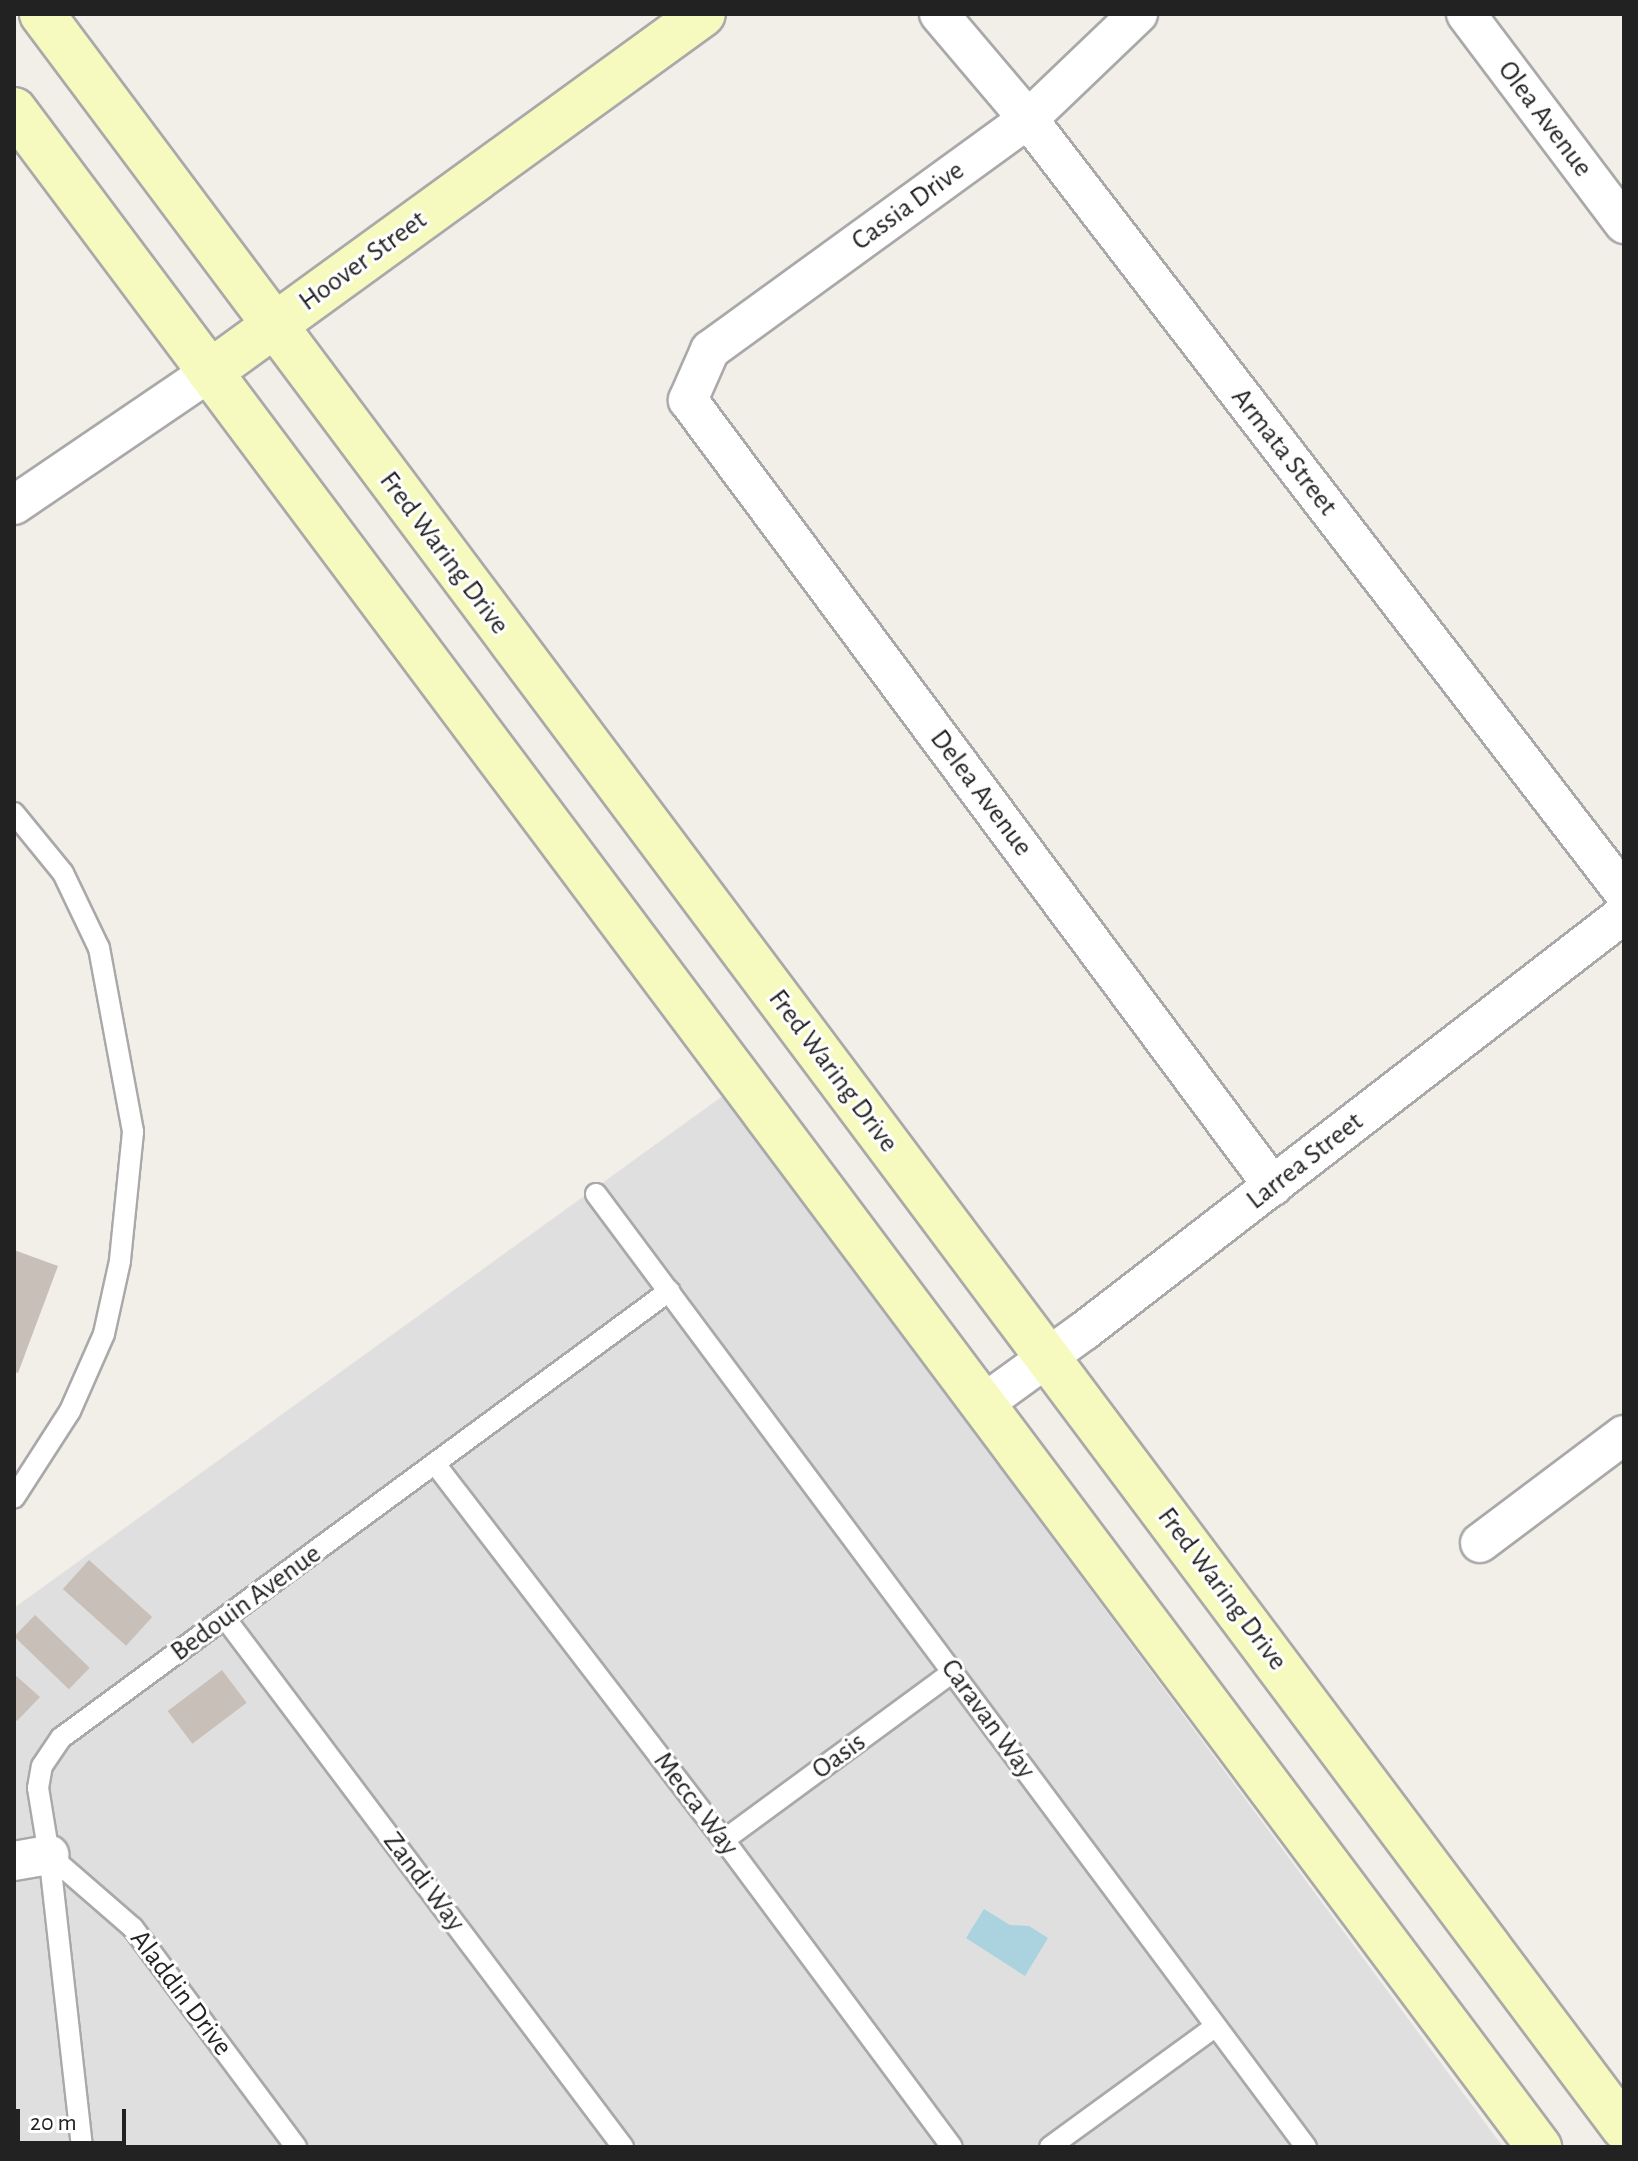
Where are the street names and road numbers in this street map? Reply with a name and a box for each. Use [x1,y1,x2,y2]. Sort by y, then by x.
street label: Olea Avenue [1490,54,1600,184]
street label: Cassia Drive [845,154,971,258]
street label: Hoover Street [293,203,433,319]
street label: Armata Street [1224,381,1344,523]
street label: Fred Waring Drive [372,465,516,641]
street label: Delea Avenue [922,723,1040,863]
street label: Fred Waring Drive [761,983,905,1159]
street label: Larrea Street [1240,1105,1370,1217]
street label: Fred Waring Drive [1150,1501,1294,1677]
street label: Bedouin Avenue [164,1537,328,1669]
street label: Caravan Way [933,1653,1043,1785]
street label: Oasis [806,1725,872,1787]
street label: Mecca Way [646,1745,746,1863]
street label: Zandi Way [376,1826,472,1938]
street label: Aladdin Drive [123,1923,239,2063]

